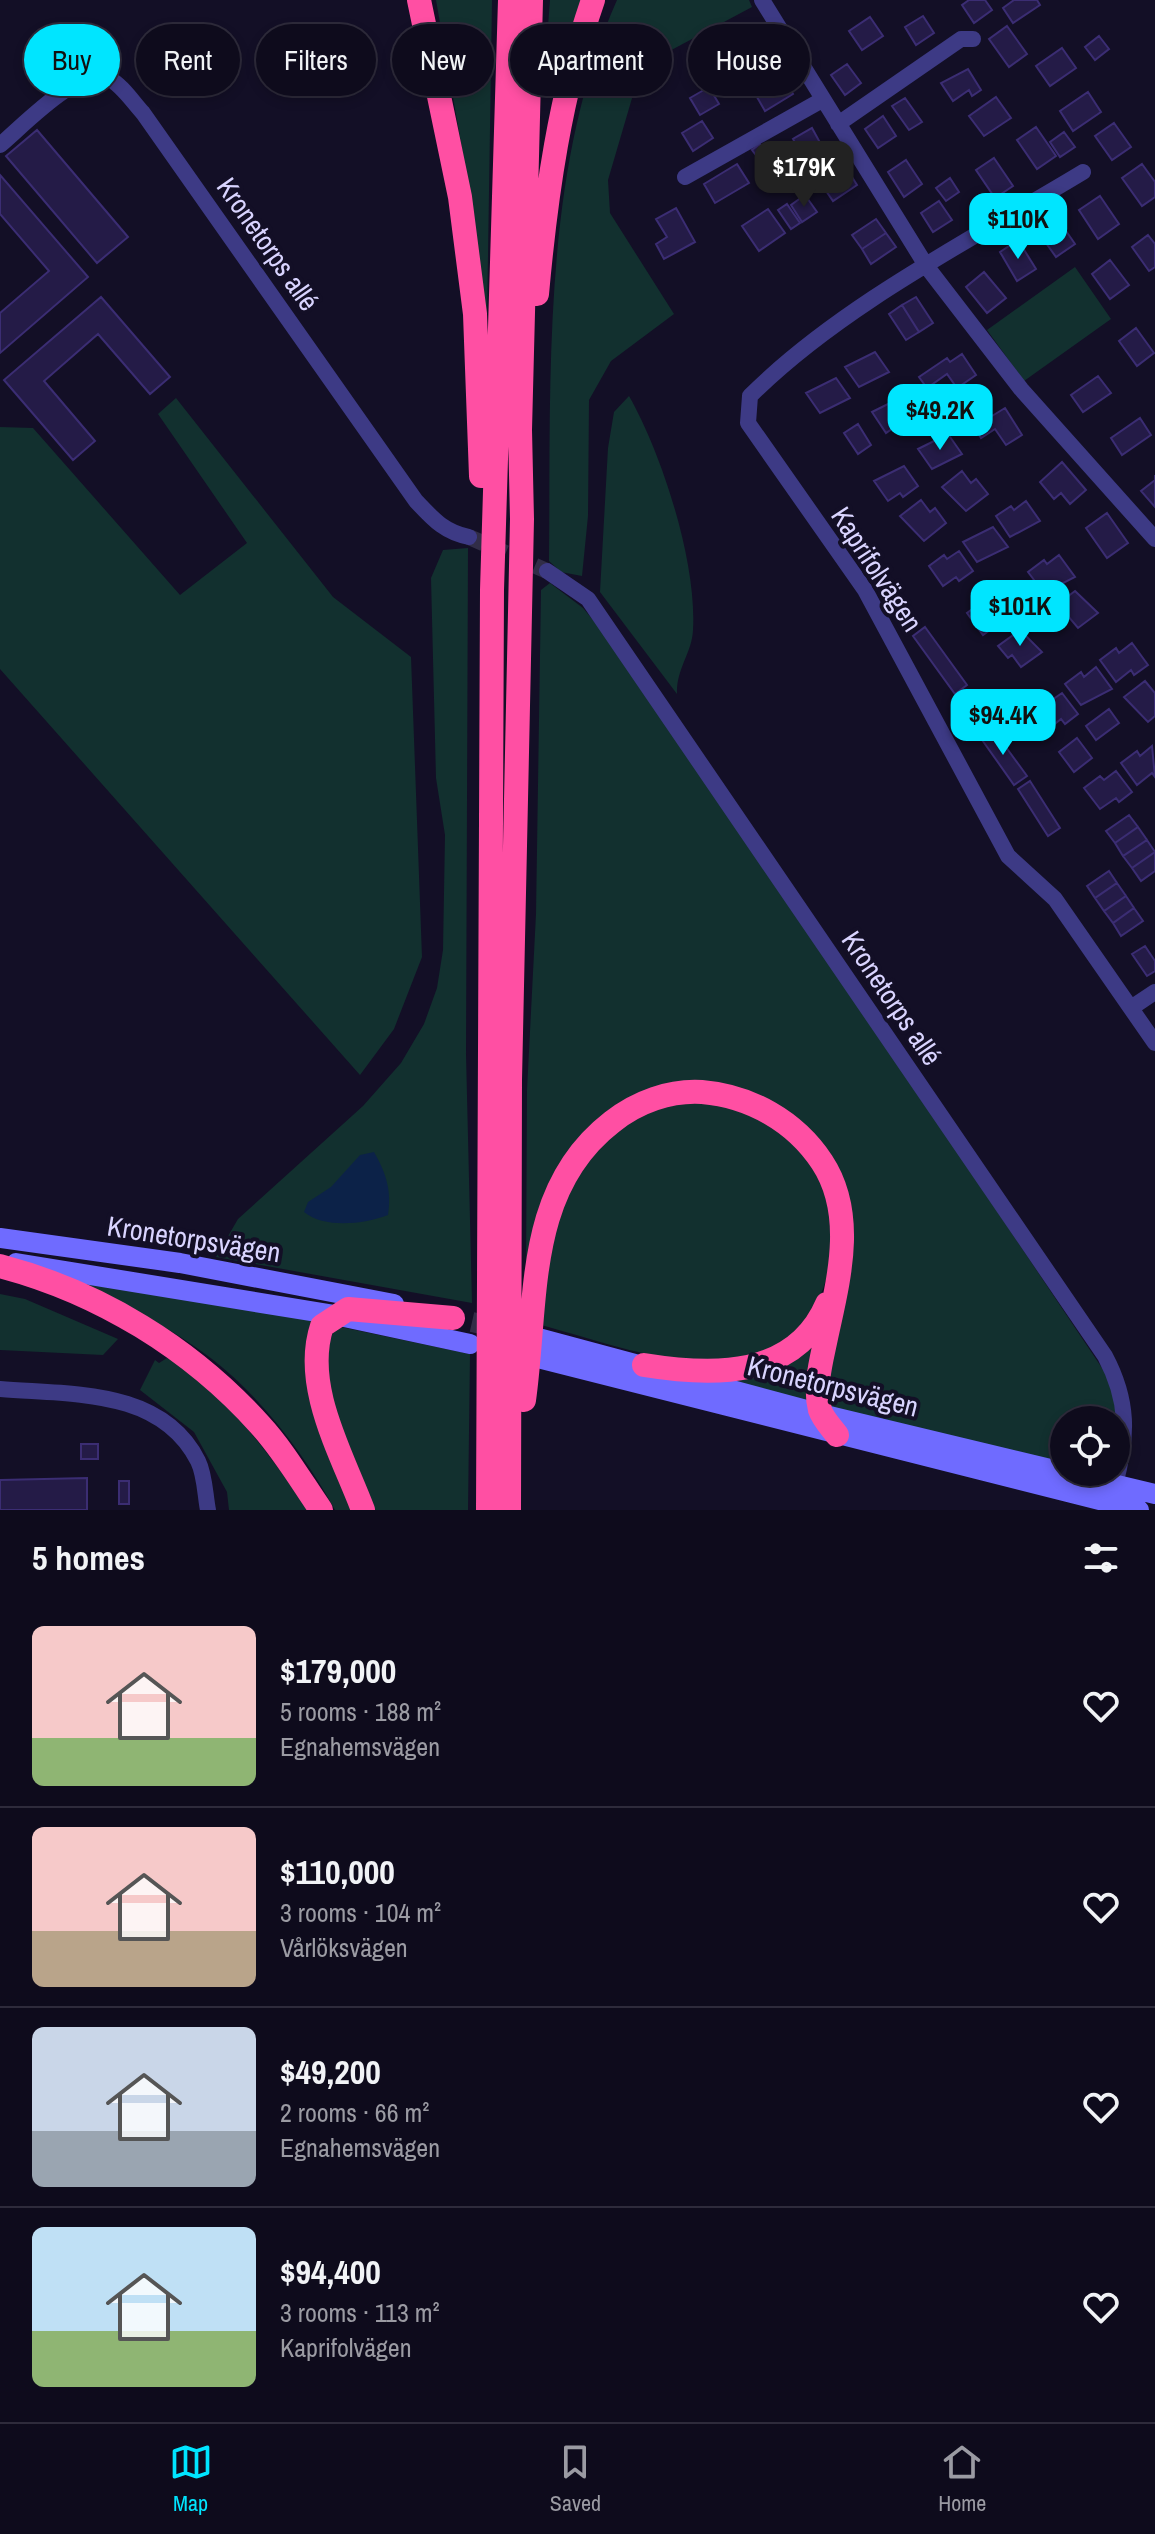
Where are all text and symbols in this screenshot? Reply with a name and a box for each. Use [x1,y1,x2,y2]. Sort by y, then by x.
chip: Buy [24,24,120,96]
chip: Rent [136,24,240,96]
chip: Filters [256,24,376,96]
chip: New [392,24,494,96]
chip: Apartment [510,24,672,96]
chip: House [688,24,810,96]
pin: $179K [748,141,860,209]
text: $179K [773,149,835,184]
street label: Kronetorps allé [208,170,328,318]
pin: $110K [962,193,1074,261]
text: $110K [987,201,1049,236]
pin: $49.2K [875,384,1005,452]
text: $49.2K [906,392,974,427]
street label: Kaprifolvägen [822,499,932,639]
pin: $101K [964,580,1076,648]
text: $101K [989,588,1051,623]
pin: $94.4K [938,689,1068,757]
text: $94.4K [969,697,1037,732]
street label: Kronetorps allé [833,923,951,1073]
street label: Kronetorpsvägen [105,1207,283,1271]
street label: Kronetorpsvägen [744,1346,922,1426]
map controls [1050,1406,1130,1486]
button: locate [1050,1406,1130,1486]
text: 5 homes [32,1535,145,1581]
icon: filters [1079,1536,1123,1580]
text: $179,000 [280,1648,396,1694]
icon: home [96,1658,192,1754]
icon: heart [1079,1684,1123,1728]
text: 5 rooms · 188 m² [280,1694,441,1729]
text: Egnahemsvägen [280,1729,440,1764]
text: $110,000 [280,1849,395,1895]
icon: home [96,1859,192,1955]
icon: heart [1079,1885,1123,1929]
text: 3 rooms · 104 m² [280,1895,441,1930]
text: Vårlöksvägen [280,1930,408,1965]
text: $49,200 [280,2049,381,2095]
icon: home [96,2059,192,2155]
icon: heart [1079,2085,1123,2129]
text: 2 rooms · 66 m² [280,2095,429,2130]
text: Egnahemsvägen [280,2130,440,2165]
text: $94,400 [280,2249,381,2295]
icon: home [96,2259,192,2355]
icon: heart [1079,2285,1123,2329]
text: 3 rooms · 113 m² [280,2295,440,2330]
text: Kaprifolvägen [280,2330,412,2365]
tab: Map [169,2440,213,2518]
tab: Saved [550,2440,601,2518]
tab: Home [938,2440,986,2518]

